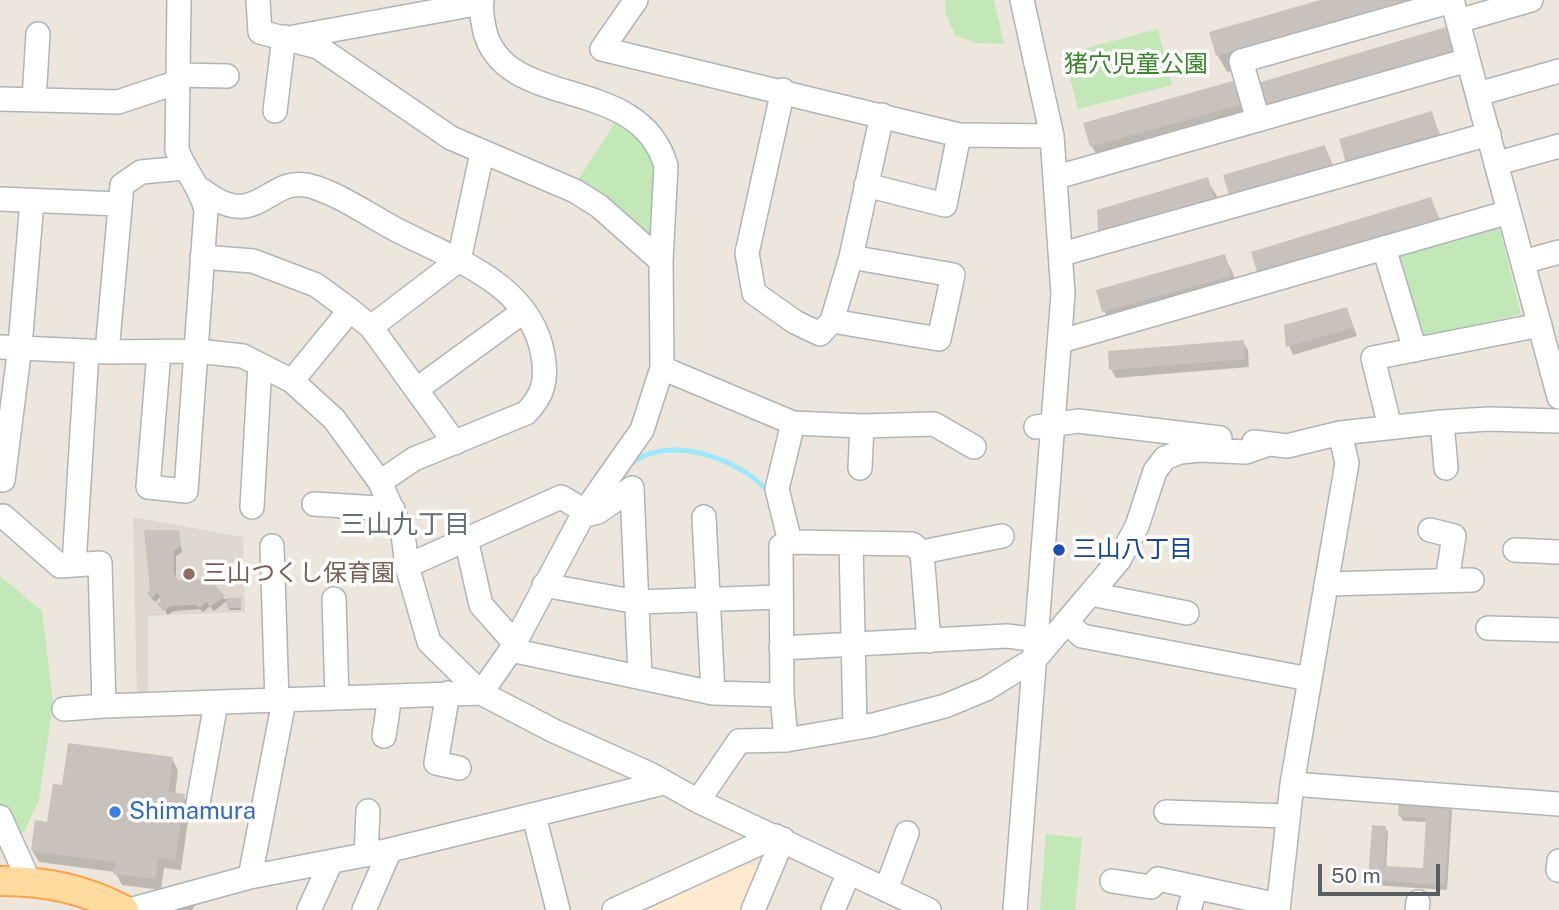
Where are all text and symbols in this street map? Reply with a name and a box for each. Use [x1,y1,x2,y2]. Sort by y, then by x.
park label: 猪穴児童公園 [1064,51,1208,79]
district label: 三山九丁目 [340,509,470,541]
place label: 三山八丁目 [1073,536,1193,564]
marker: 三山八丁目 [1051,542,1067,558]
place label: 三山つくし保育園 [203,560,395,588]
marker: 三山つくし保育園 [181,566,197,582]
place label: Shimamura [129,798,256,826]
marker: Shimamura [107,804,123,820]
scale bar [1321,850,1444,894]
text: 50 m [1331,863,1381,888]

